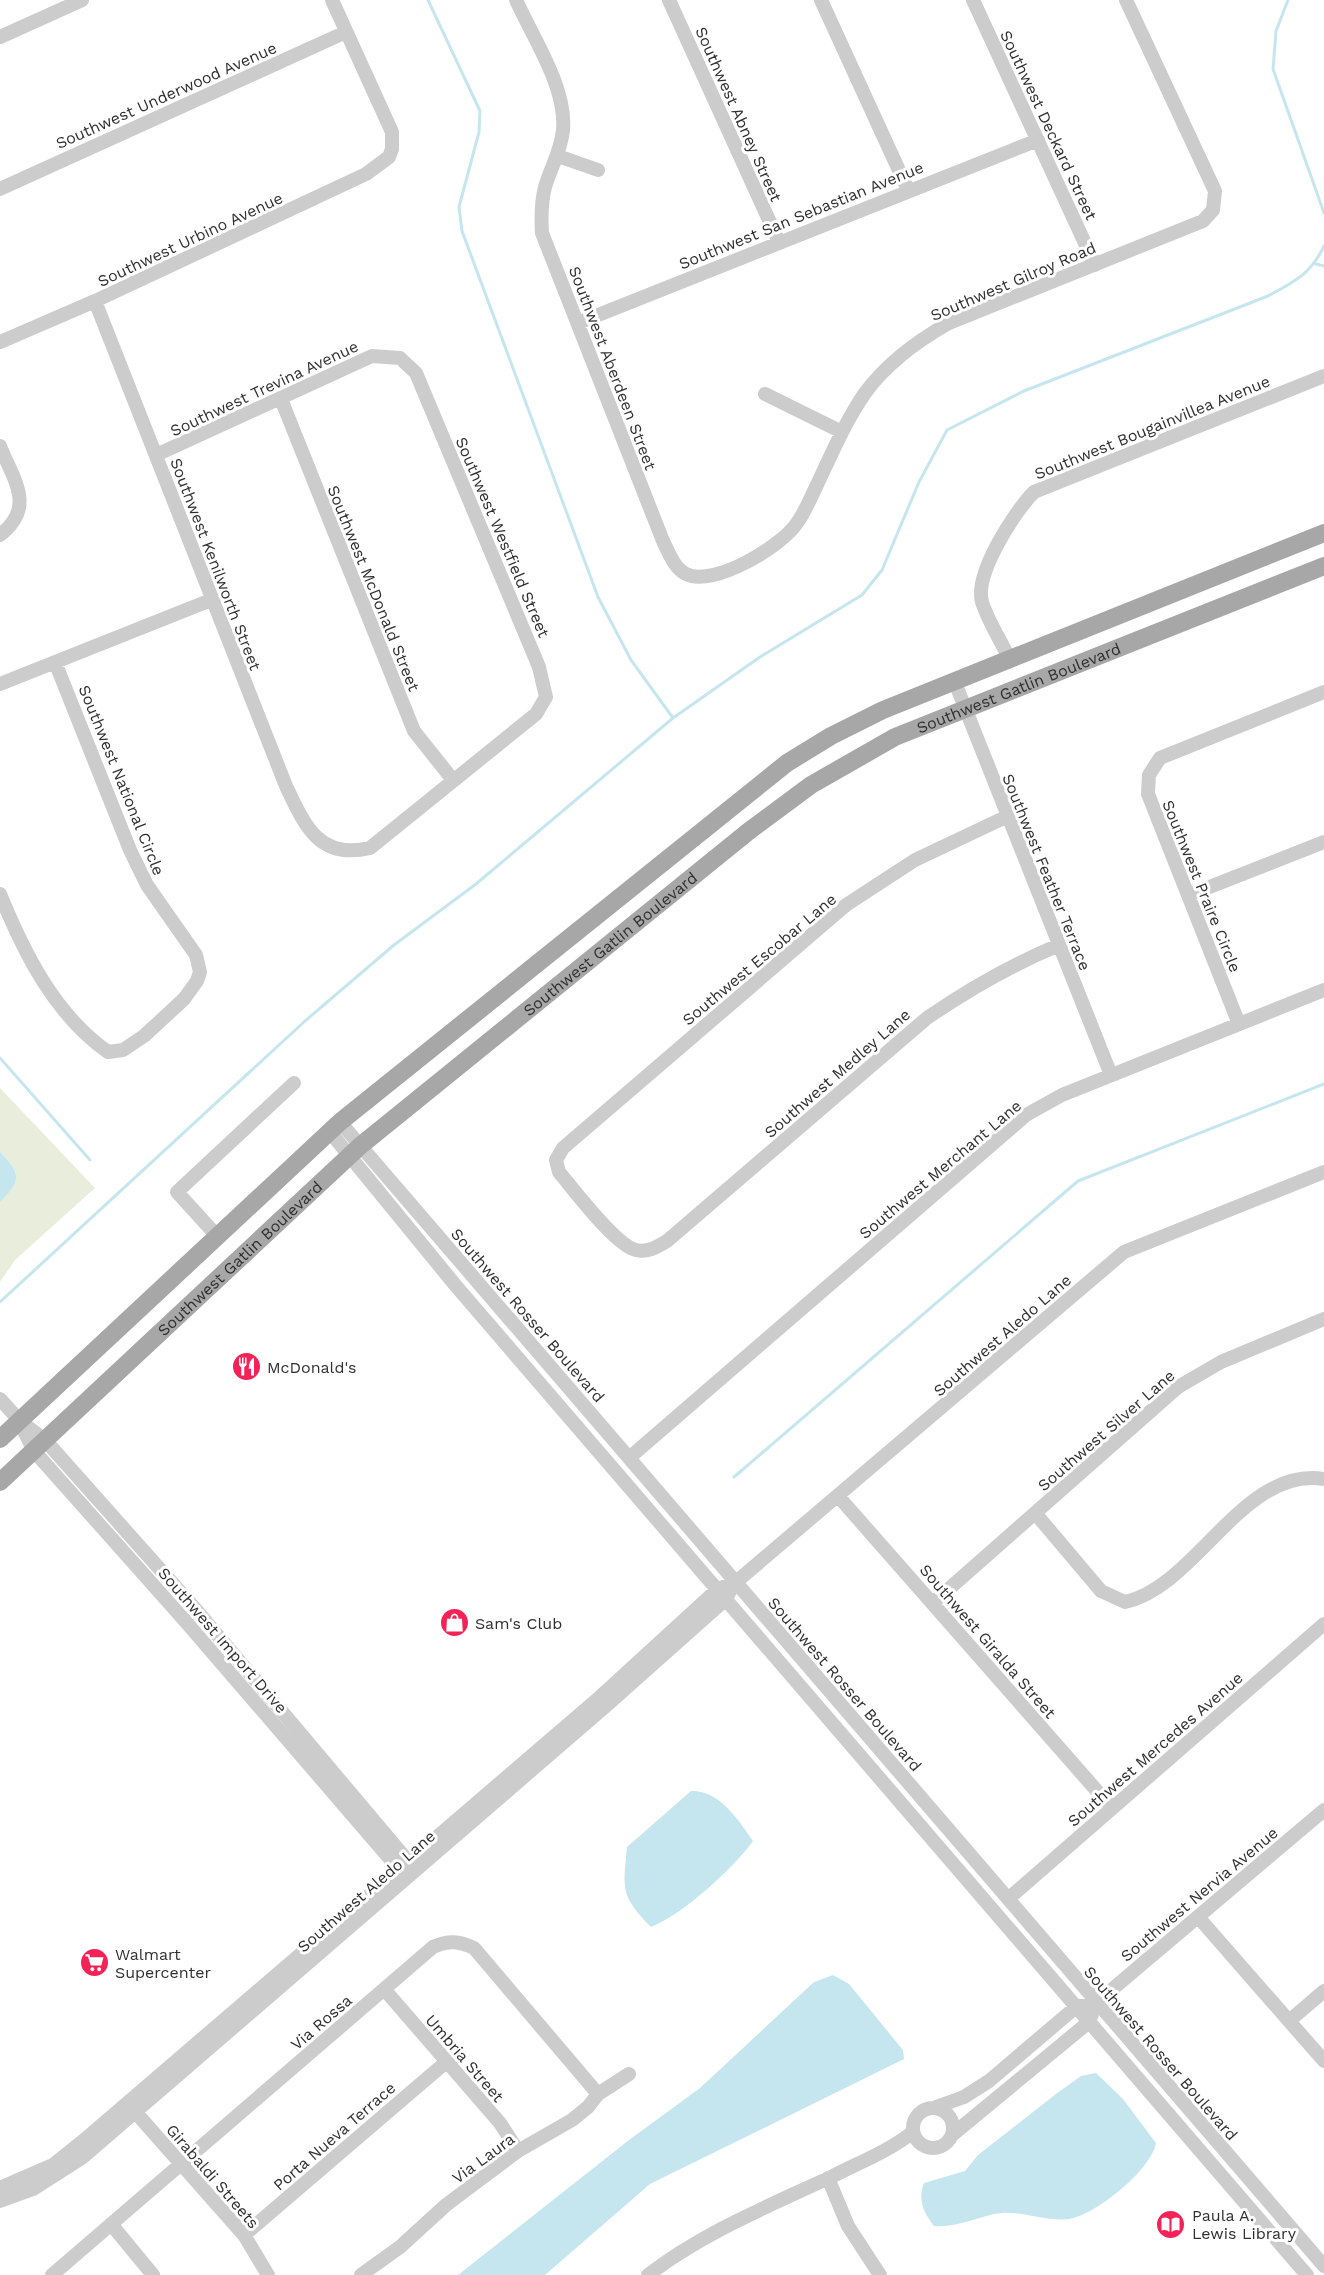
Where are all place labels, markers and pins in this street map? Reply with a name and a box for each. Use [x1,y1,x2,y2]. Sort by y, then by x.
restaurant icon: McDonald's [230,1351,262,1383]
place label: McDonald's [267,1358,357,1377]
shop icon: Sam's Club [438,1607,470,1639]
place label: Sam's Club [475,1614,562,1633]
place label: Walmart Supercenter [115,1945,212,1982]
supermarket icon: Walmart Supercenter [78,1947,110,1979]
place label: Paula A. Lewis Library [1192,2206,1297,2243]
library icon: Paula A. Lewis Library [1155,2208,1187,2240]

